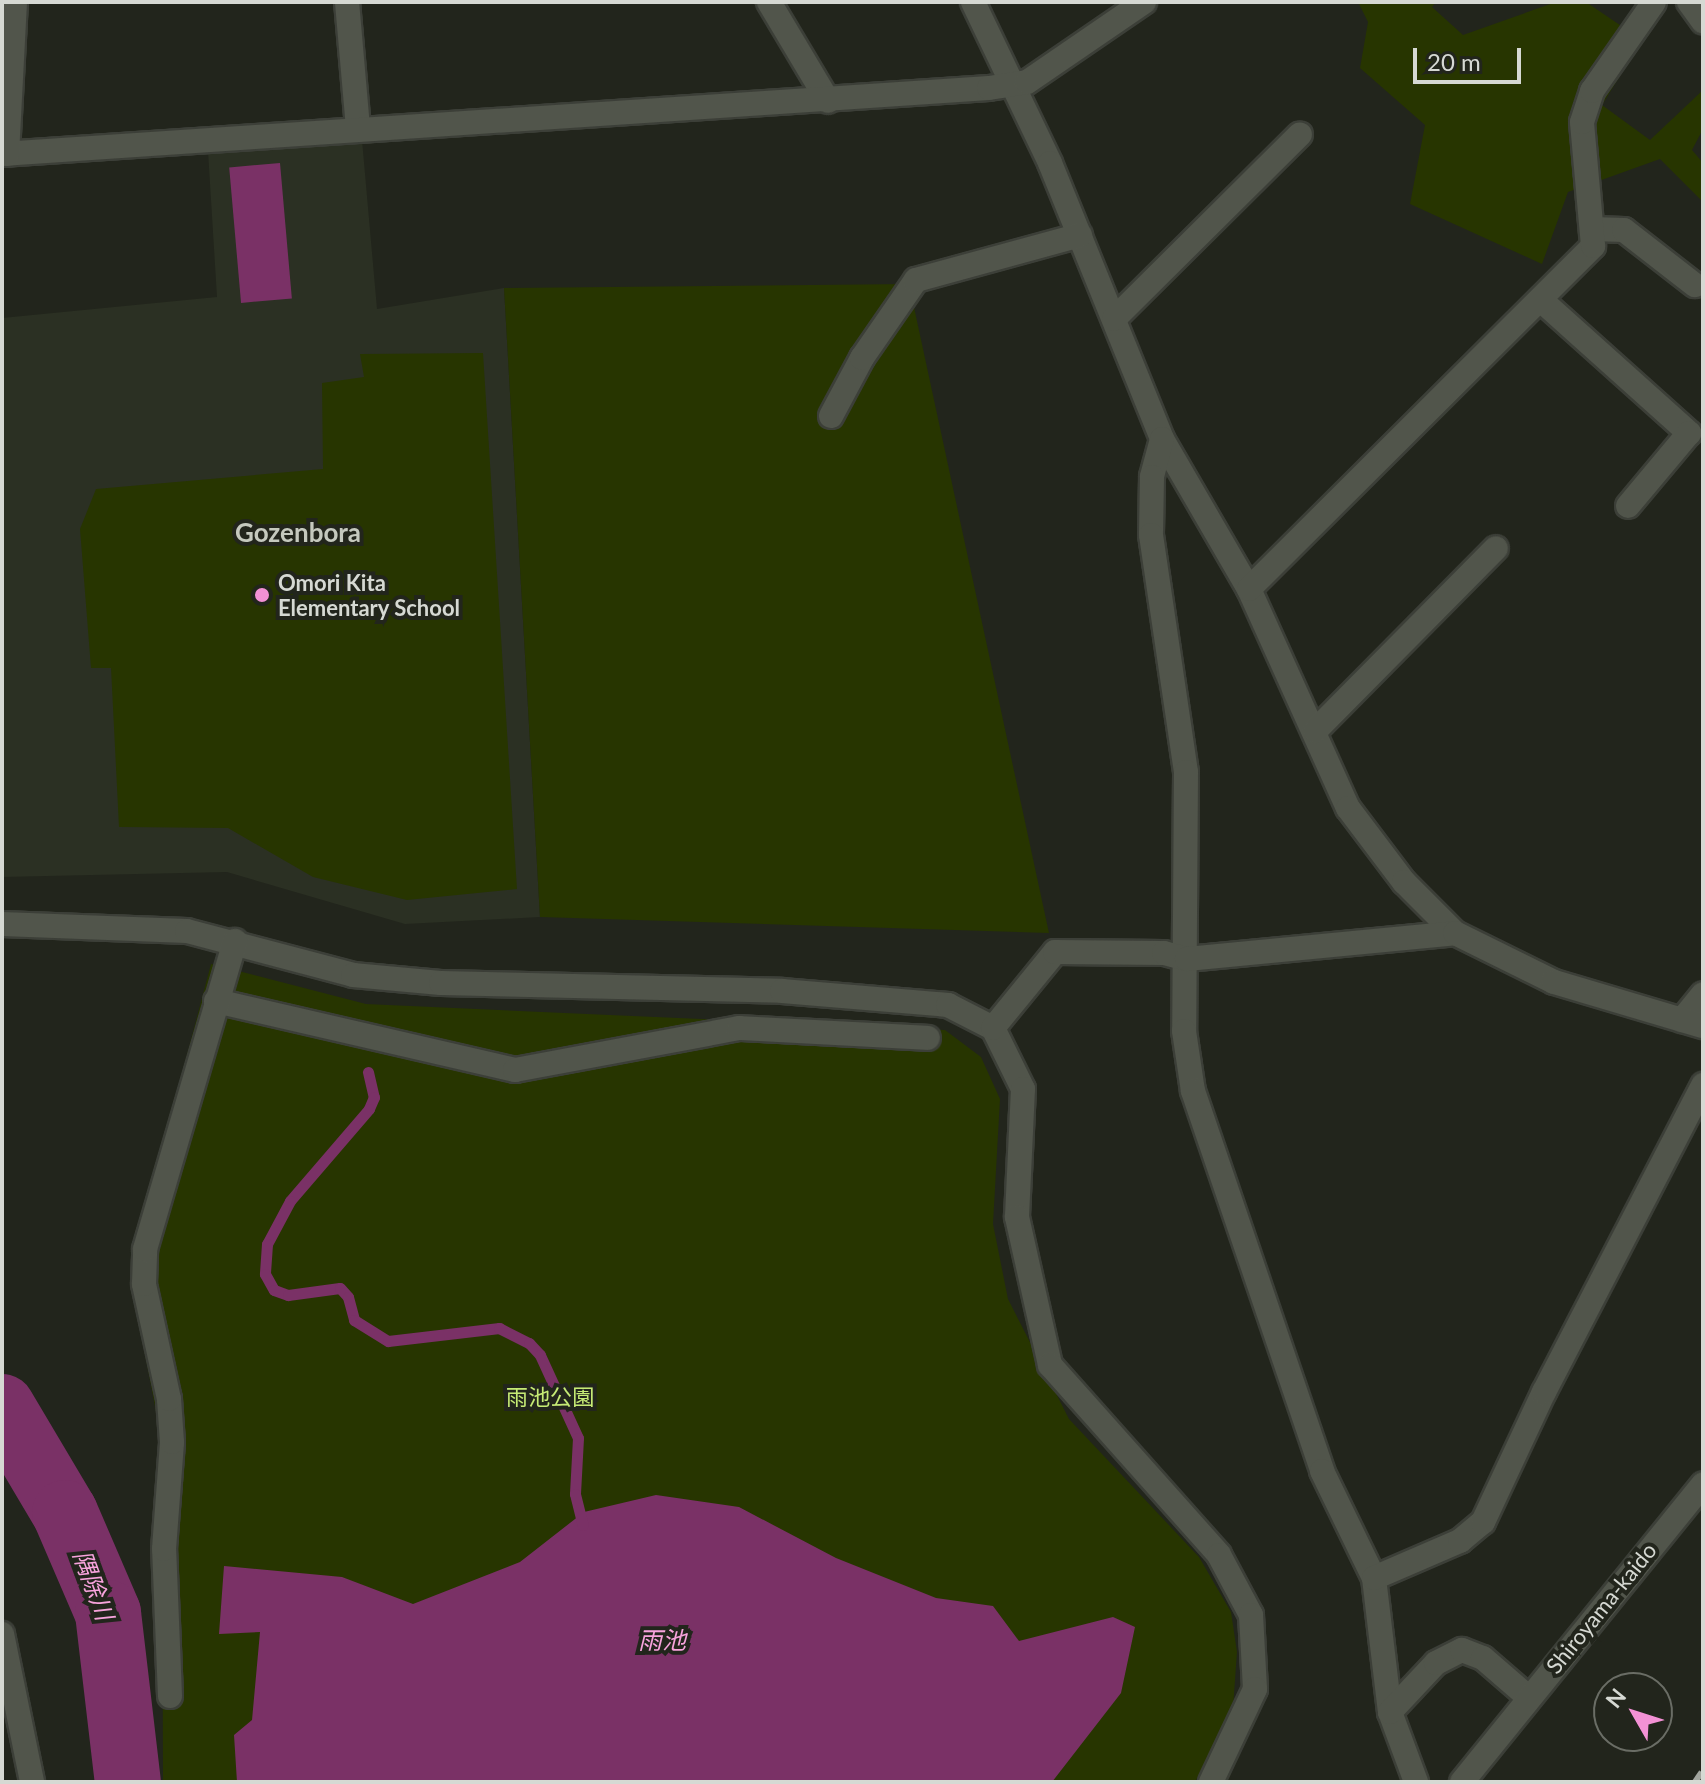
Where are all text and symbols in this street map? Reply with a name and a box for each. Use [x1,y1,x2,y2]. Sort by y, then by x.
scale bar [1417,32,1525,82]
text: 20 m [1427,47,1481,76]
district label: Gozenbora [235,517,361,549]
place label: Omori Kita Elementary School [278,569,461,620]
marker: Omori Kita Elementary School [253,586,271,604]
park label: 雨池公園 [506,1384,594,1410]
street label: Shiroyama-kaido [1540,1537,1662,1679]
water label: 隅除川 [68,1546,120,1624]
water label: 雨池 [638,1626,686,1654]
north arrow [1593,1672,1673,1752]
text: N [1600,1683,1631,1713]

